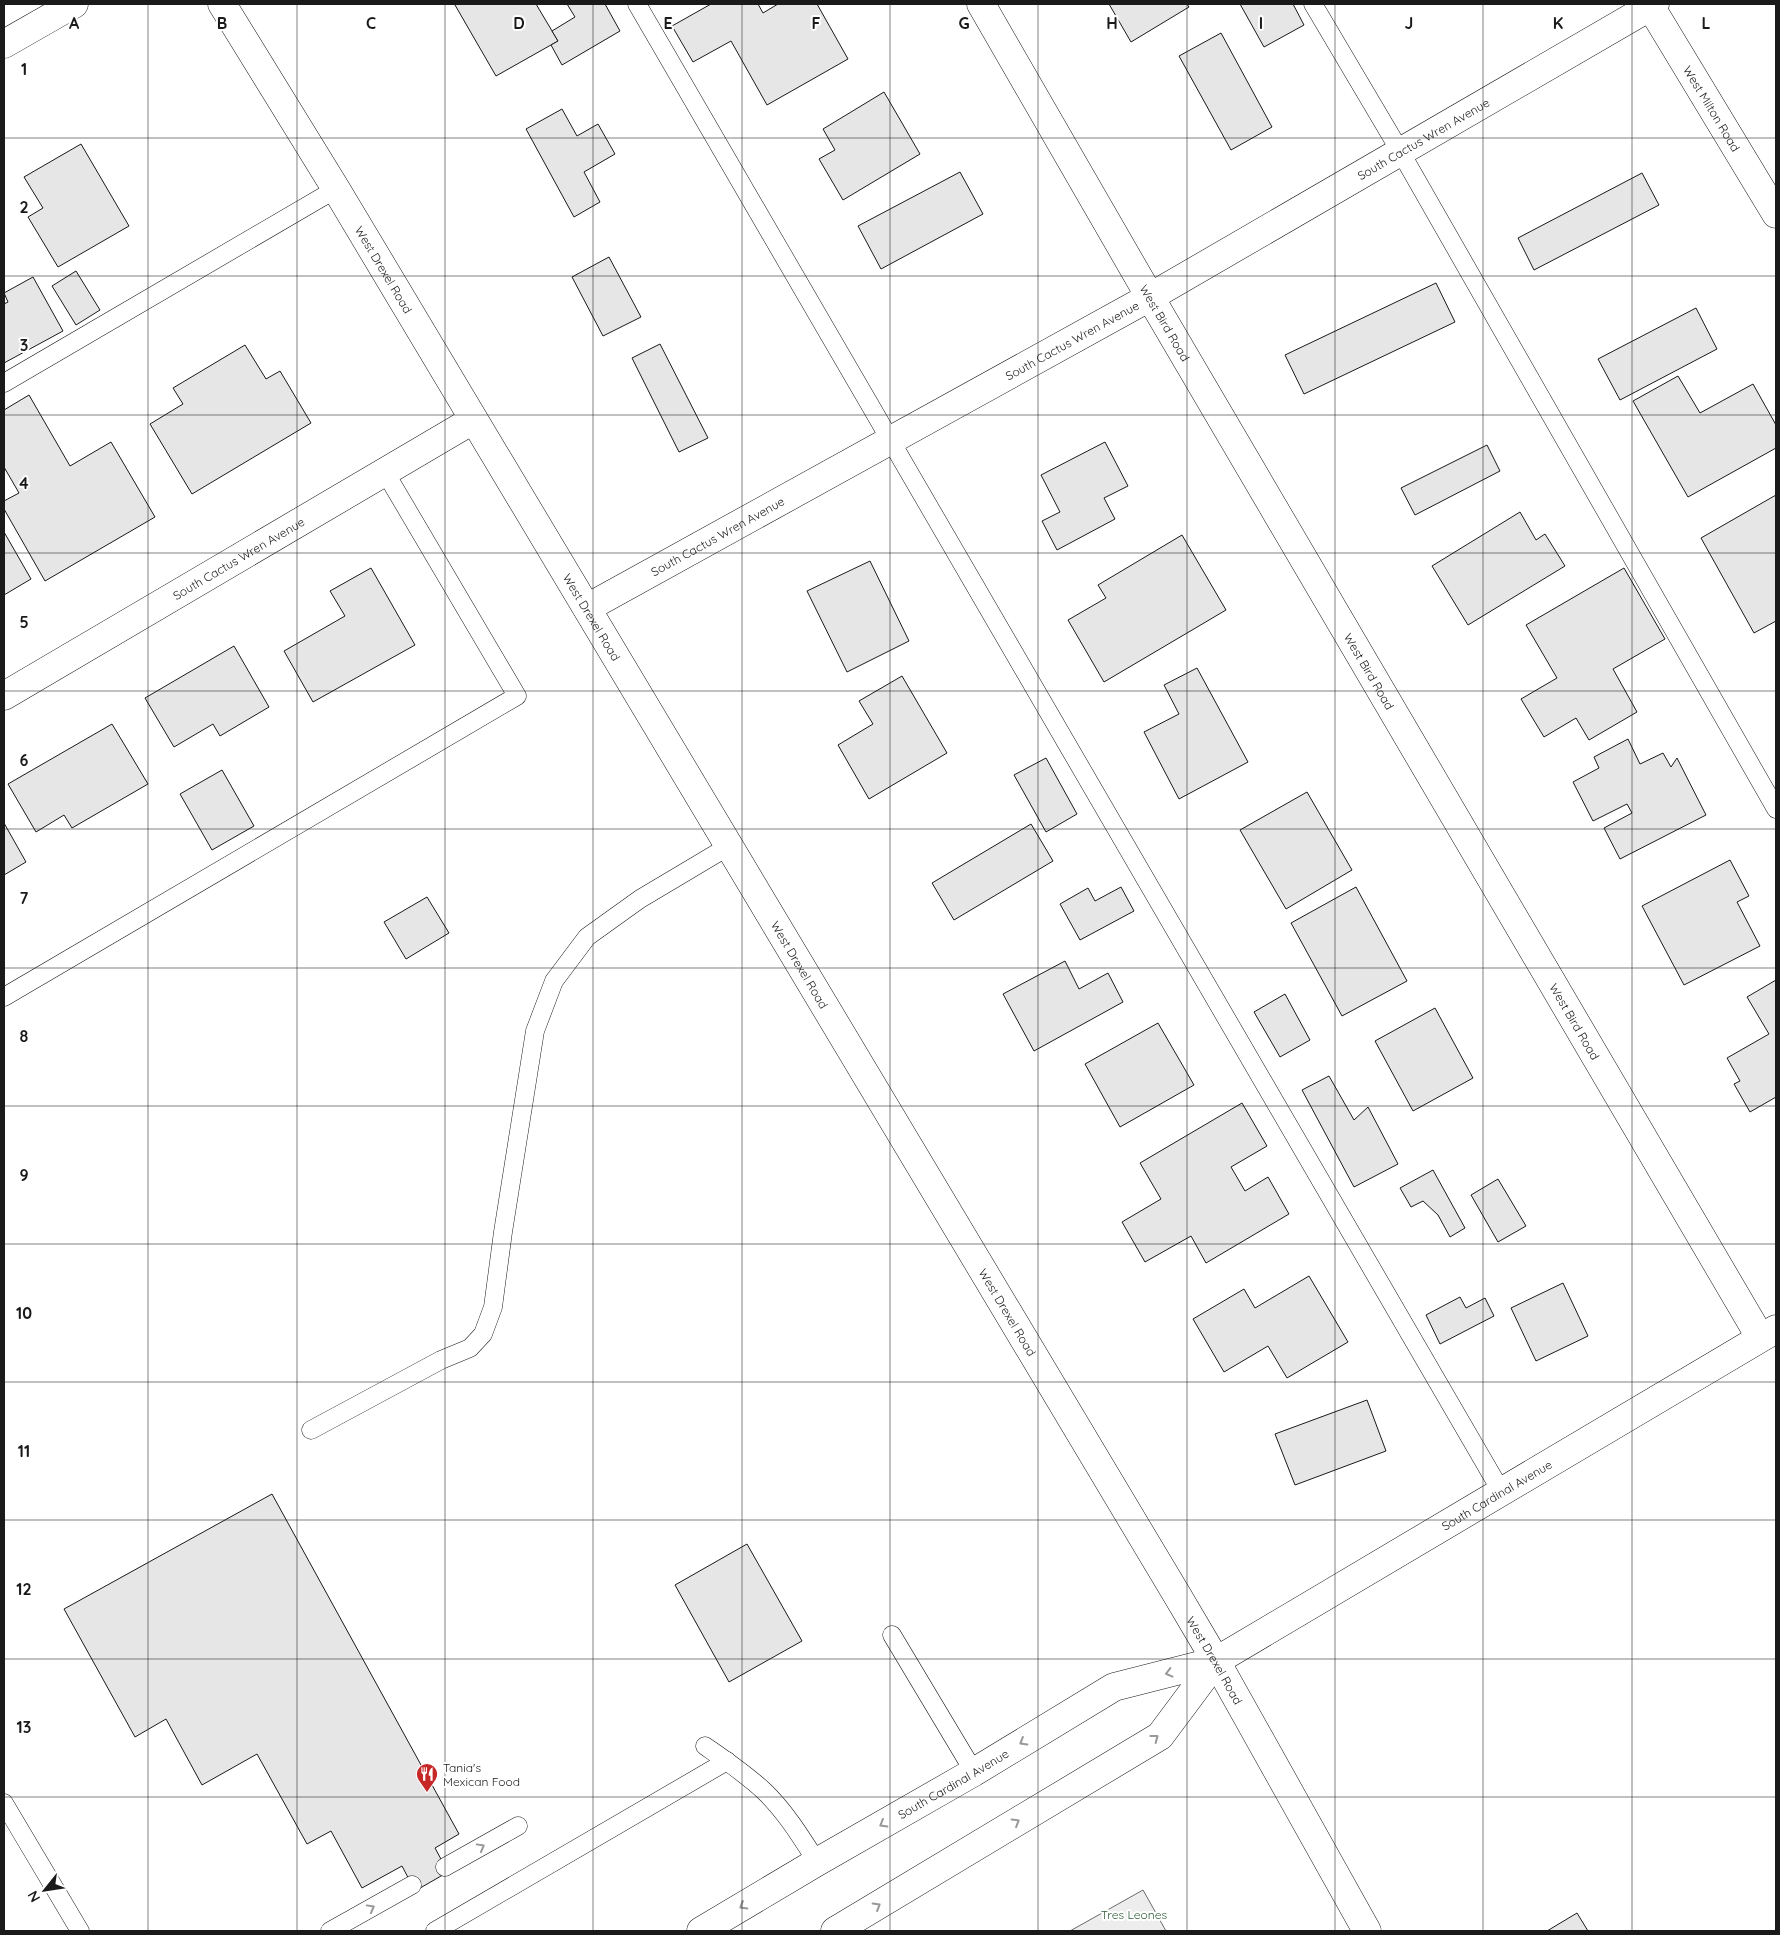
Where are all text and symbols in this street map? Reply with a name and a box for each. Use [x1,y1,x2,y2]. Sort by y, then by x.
text: A [69,13,80,33]
text: B [217,13,227,33]
text: C [366,13,376,33]
text: D [513,13,525,33]
text: E [663,13,673,33]
text: F [812,13,821,33]
text: G [958,13,970,33]
text: H [1106,13,1118,33]
text: I [1259,13,1263,33]
text: J [1405,13,1413,33]
text: K [1553,13,1563,33]
text: L [1702,13,1711,33]
text: 1 [21,59,27,79]
street label: West Milton Road [1680,63,1744,154]
street label: South Cactus Wren Avenue [1354,94,1492,183]
text: 2 [19,197,29,217]
street label: West Drexel Road [352,223,416,316]
street label: West Bird Road [1137,282,1193,364]
street label: South Cactus Wren Avenue [1003,297,1141,383]
text: 3 [20,335,28,355]
text: 4 [19,473,29,493]
street label: South Cactus Wren Avenue [648,493,787,579]
street label: South Cactus Wren Avenue [170,513,307,603]
street label: West Drexel Road [560,571,624,663]
text: 5 [19,612,29,632]
street label: West Bird Road [1341,630,1398,712]
text: 6 [20,750,29,770]
text: 7 [20,888,29,908]
street label: West Drexel Road [768,918,832,1011]
street label: West Bird Road [1547,980,1603,1062]
text: 8 [20,1026,29,1046]
text: 9 [19,1165,29,1185]
street label: West Drexel Road [976,1266,1040,1359]
text: 10 [16,1303,32,1323]
text: 11 [18,1441,30,1461]
street label: South Cardinal Avenue [1439,1456,1555,1533]
text: 12 [16,1579,32,1599]
street label: West Drexel Road [1184,1613,1246,1707]
one-way arrow [1165,1668,1173,1678]
text: 13 [17,1717,31,1737]
one-way arrow [1149,1735,1159,1744]
one-way arrow [1020,1736,1029,1746]
street label: South Cardinal Avenue [895,1745,1011,1822]
place label: Tania's Mexican Food [443,1760,520,1789]
restaurant icon: Tania's Mexican Food [415,1762,439,1793]
one-way arrow [879,1818,888,1828]
one-way arrow [1011,1819,1020,1829]
one-way arrow [476,1843,485,1853]
north arrow [20,1865,70,1915]
text: N [23,1888,44,1905]
one-way arrow [739,1900,748,1910]
one-way arrow [871,1902,880,1912]
one-way arrow [365,1904,374,1914]
park label: Tres Leones [1101,1907,1168,1922]

